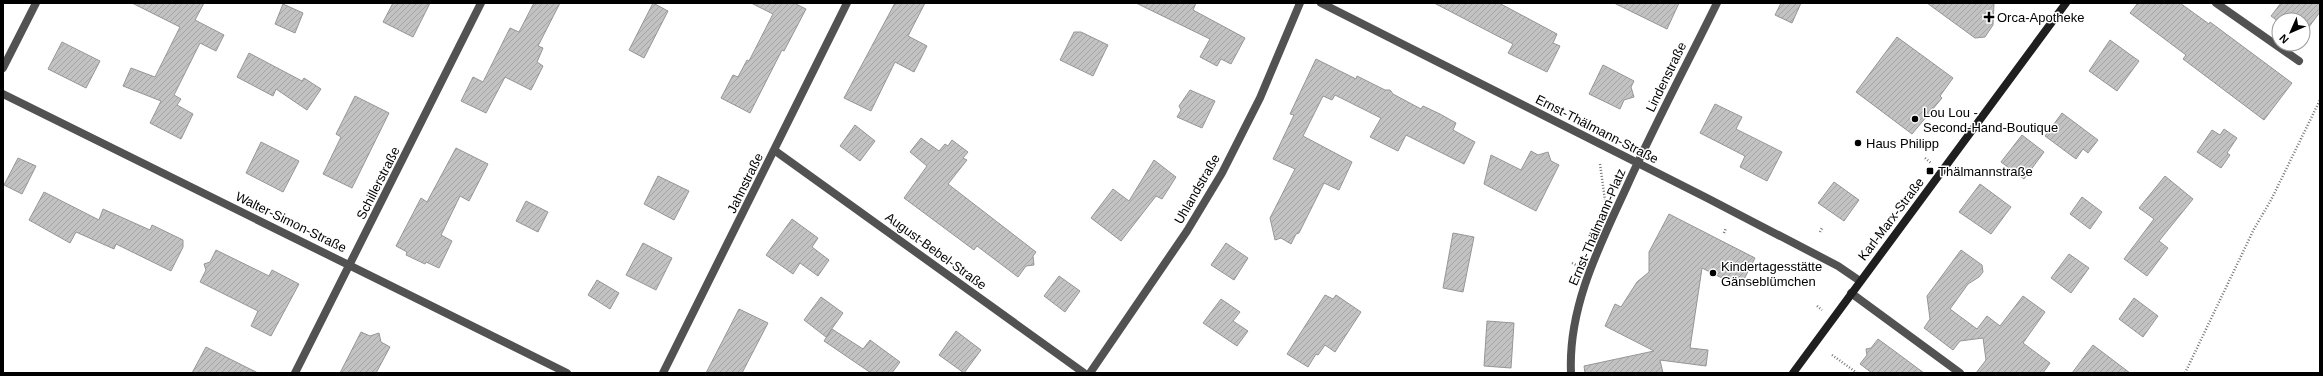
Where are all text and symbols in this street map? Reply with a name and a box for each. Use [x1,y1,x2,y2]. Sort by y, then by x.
place label: Orca-Apotheke [1997,10,2084,25]
marker: Orca-Apotheke [1984,12,1994,22]
north arrow [2271,12,2311,52]
text: N [2277,32,2291,46]
street label: Lindenstraße [1643,40,1689,114]
street label: Ernst-Thälmann-Straße [1533,91,1661,167]
place label: Lou Lou - Second-Hand-Boutique [1923,105,2058,135]
marker: Lou Lou - Second-Hand-Boutique [1910,114,1920,124]
place label: Haus Philipp [1866,136,1939,151]
marker: Haus Philipp [1853,138,1863,148]
street label: Schillerstraße [353,144,403,222]
street label: Jahnstraße [724,150,766,216]
street label: Uhlandstraße [1171,151,1223,227]
place label: Thälmannstraße [1938,164,2033,179]
street label: Ernst-Thälmann-Platz [1566,166,1628,288]
marker: Thälmannstraße [1925,166,1935,176]
street label: Karl-Marx-Straße [1855,175,1927,263]
street label: Walter-Simon-Straße [233,189,349,255]
street label: August-Bebel-Straße [882,209,990,293]
place label: Kindertagesstätte Gänseblümchen [1721,259,1822,289]
marker: Kindertagesstätte Gänseblümchen [1708,268,1718,278]

